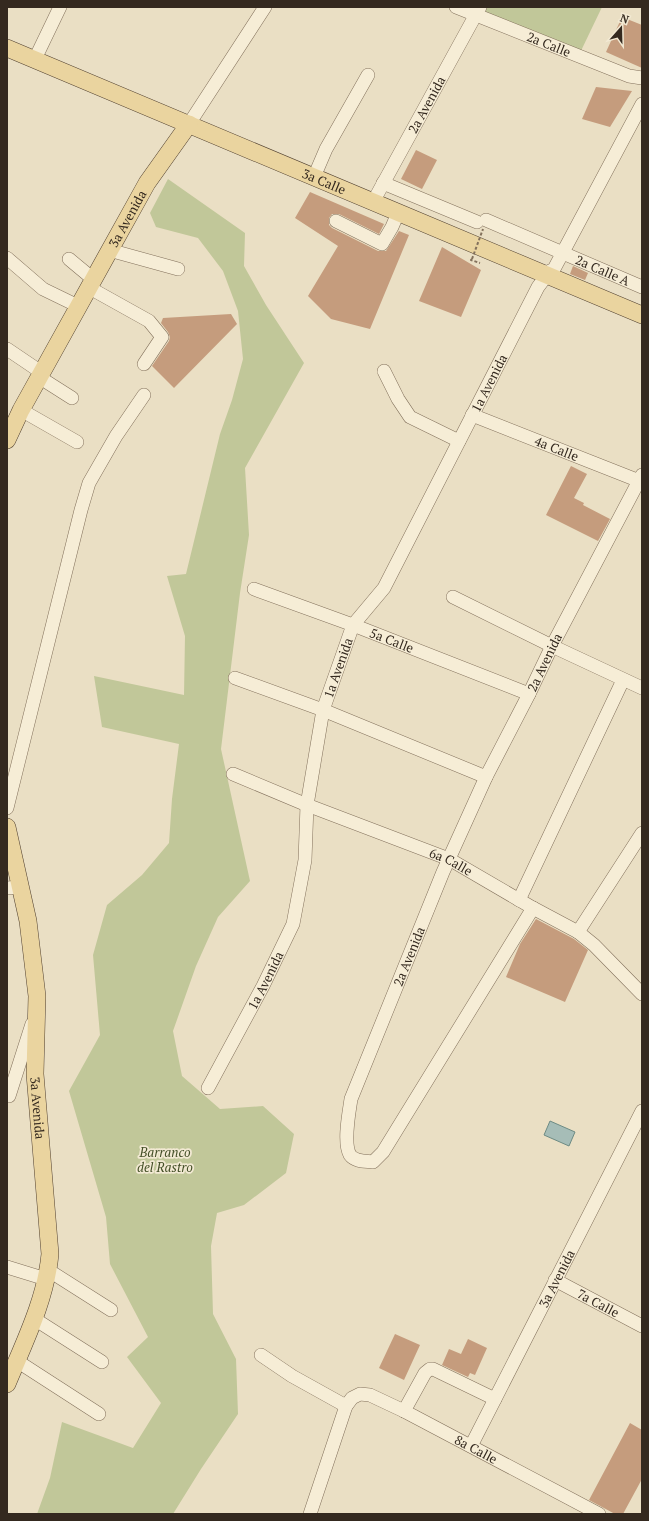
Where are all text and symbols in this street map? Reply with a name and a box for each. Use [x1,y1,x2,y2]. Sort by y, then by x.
north arrow [601,8,641,48]
text: N [618,11,631,27]
street label: 2a Calle [524,27,574,61]
street label: 2a Avenida [403,72,450,137]
street label: 3a Calle [299,164,349,199]
street label: 3a Avenida [104,186,151,250]
street label: 2a Calle A [573,250,633,290]
street label: 1a Avenida [467,351,511,415]
street label: 4a Calle [532,432,581,465]
street label: 5a Calle [367,623,416,657]
street label: 2a Avenida [523,630,566,694]
street label: 1a Avenida [319,635,357,700]
street label: 6a Calle [427,843,476,880]
street label: 2a Avenida [389,923,429,989]
street label: 1a Avenida [243,948,288,1013]
street label: 3a Avenida [26,1076,49,1140]
park label: Barranco del Rastro [137,1143,193,1176]
street label: 3a Avenida [534,1246,579,1311]
street label: 7a Calle [574,1284,623,1321]
street label: 8a Calle [452,1430,501,1468]

